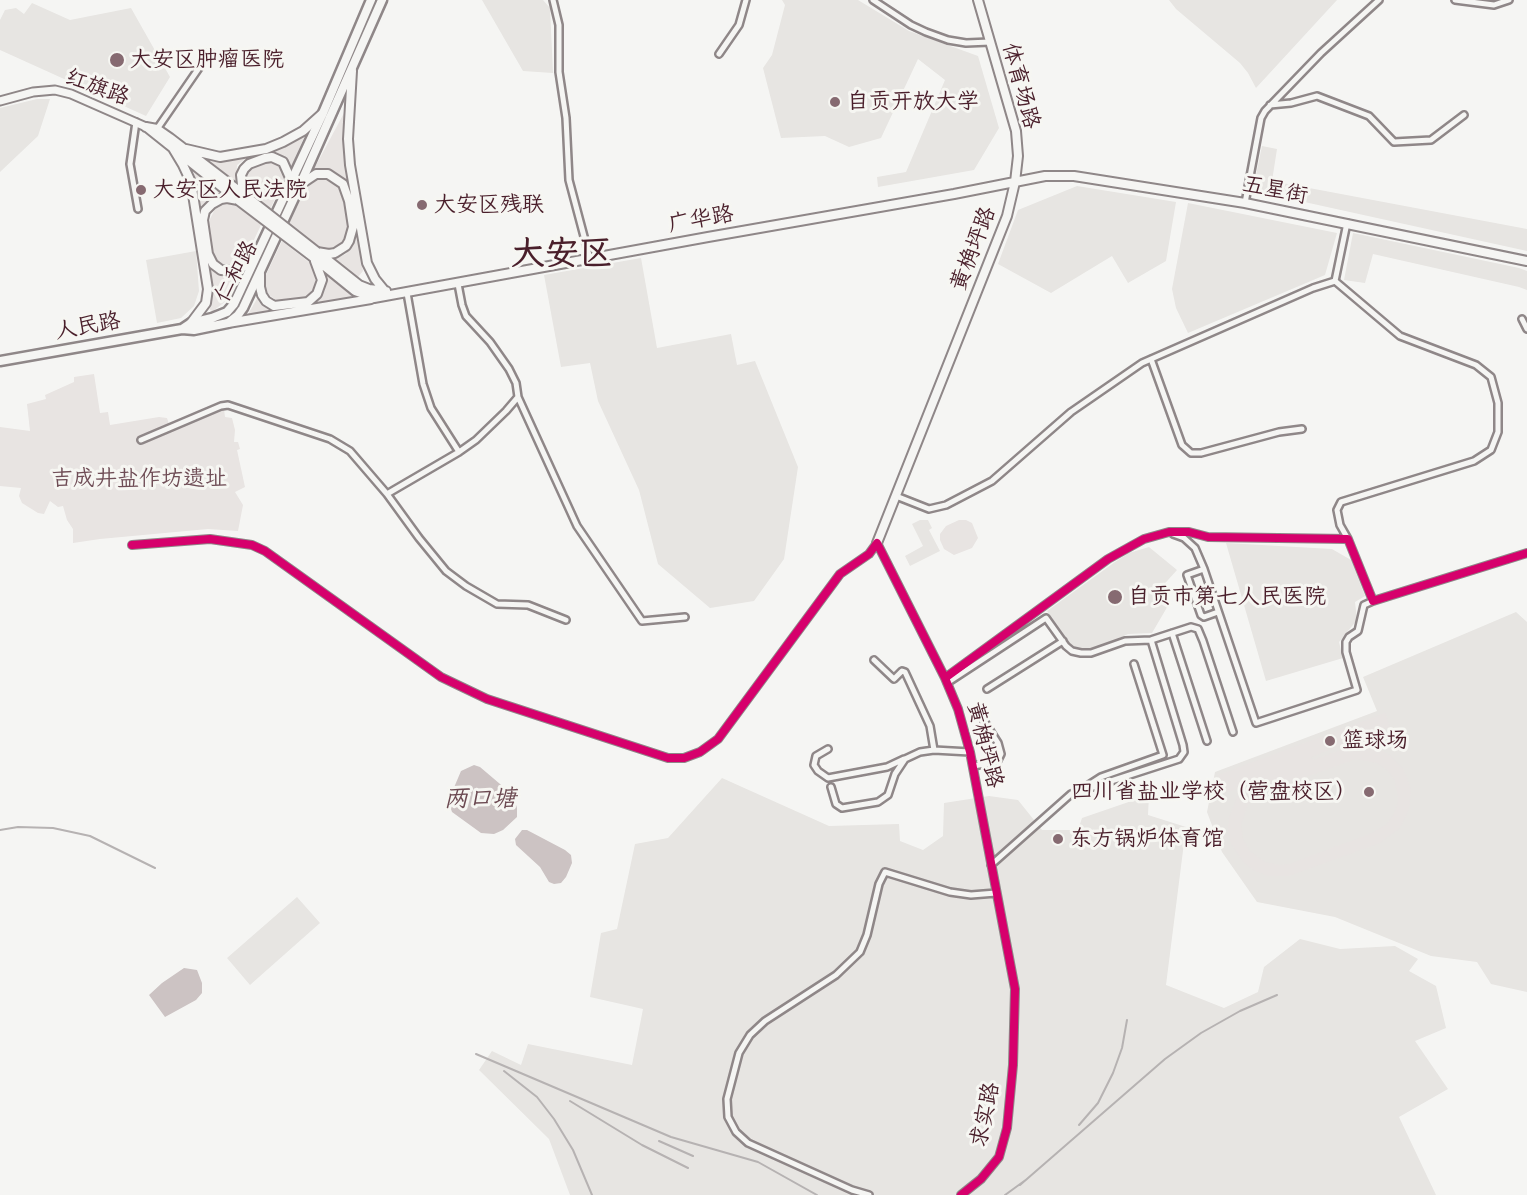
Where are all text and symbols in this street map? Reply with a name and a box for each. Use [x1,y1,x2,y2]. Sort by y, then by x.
street label: 体育场路 [996,40,1044,132]
place label: 大安区肿瘤医院 [130,47,284,73]
marker: 大安区肿瘤医院 [108,51,126,69]
street label: 红旗路 [61,64,133,112]
place label: 自贡开放大学 [847,89,979,115]
marker: 自贡开放大学 [828,95,842,109]
street label: 五星街 [1240,172,1310,210]
place label: 大安区人民法院 [153,177,307,203]
marker: 大安区人民法院 [134,183,148,197]
place label: 大安区残联 [434,192,544,218]
marker: 大安区残联 [415,198,429,212]
street label: 广华路 [666,201,736,239]
street label: 黄桷坪路 [946,203,1002,295]
district label: 大安区 [511,235,613,275]
street label: 仁和路 [210,237,264,307]
street label: 人民路 [53,308,123,346]
park label: 吉成井盐作坊遗址 [51,466,227,492]
place label: 自贡市第七人民医院 [1128,584,1326,610]
marker: 自贡市第七人民医院 [1106,588,1124,606]
street label: 黄桷坪路 [961,699,1007,791]
place label: 篮球场 [1342,728,1408,754]
marker: 篮球场 [1323,734,1337,748]
place label: 四川省盐业学校（营盘校区） [1071,779,1357,805]
marker: 四川省盐业学校（营盘校区） [1362,785,1376,799]
water label: 两口塘 [444,786,516,814]
place label: 东方锅炉体育馆 [1070,826,1224,852]
marker: 东方锅炉体育馆 [1051,832,1065,846]
street label: 求实路 [966,1080,1006,1150]

